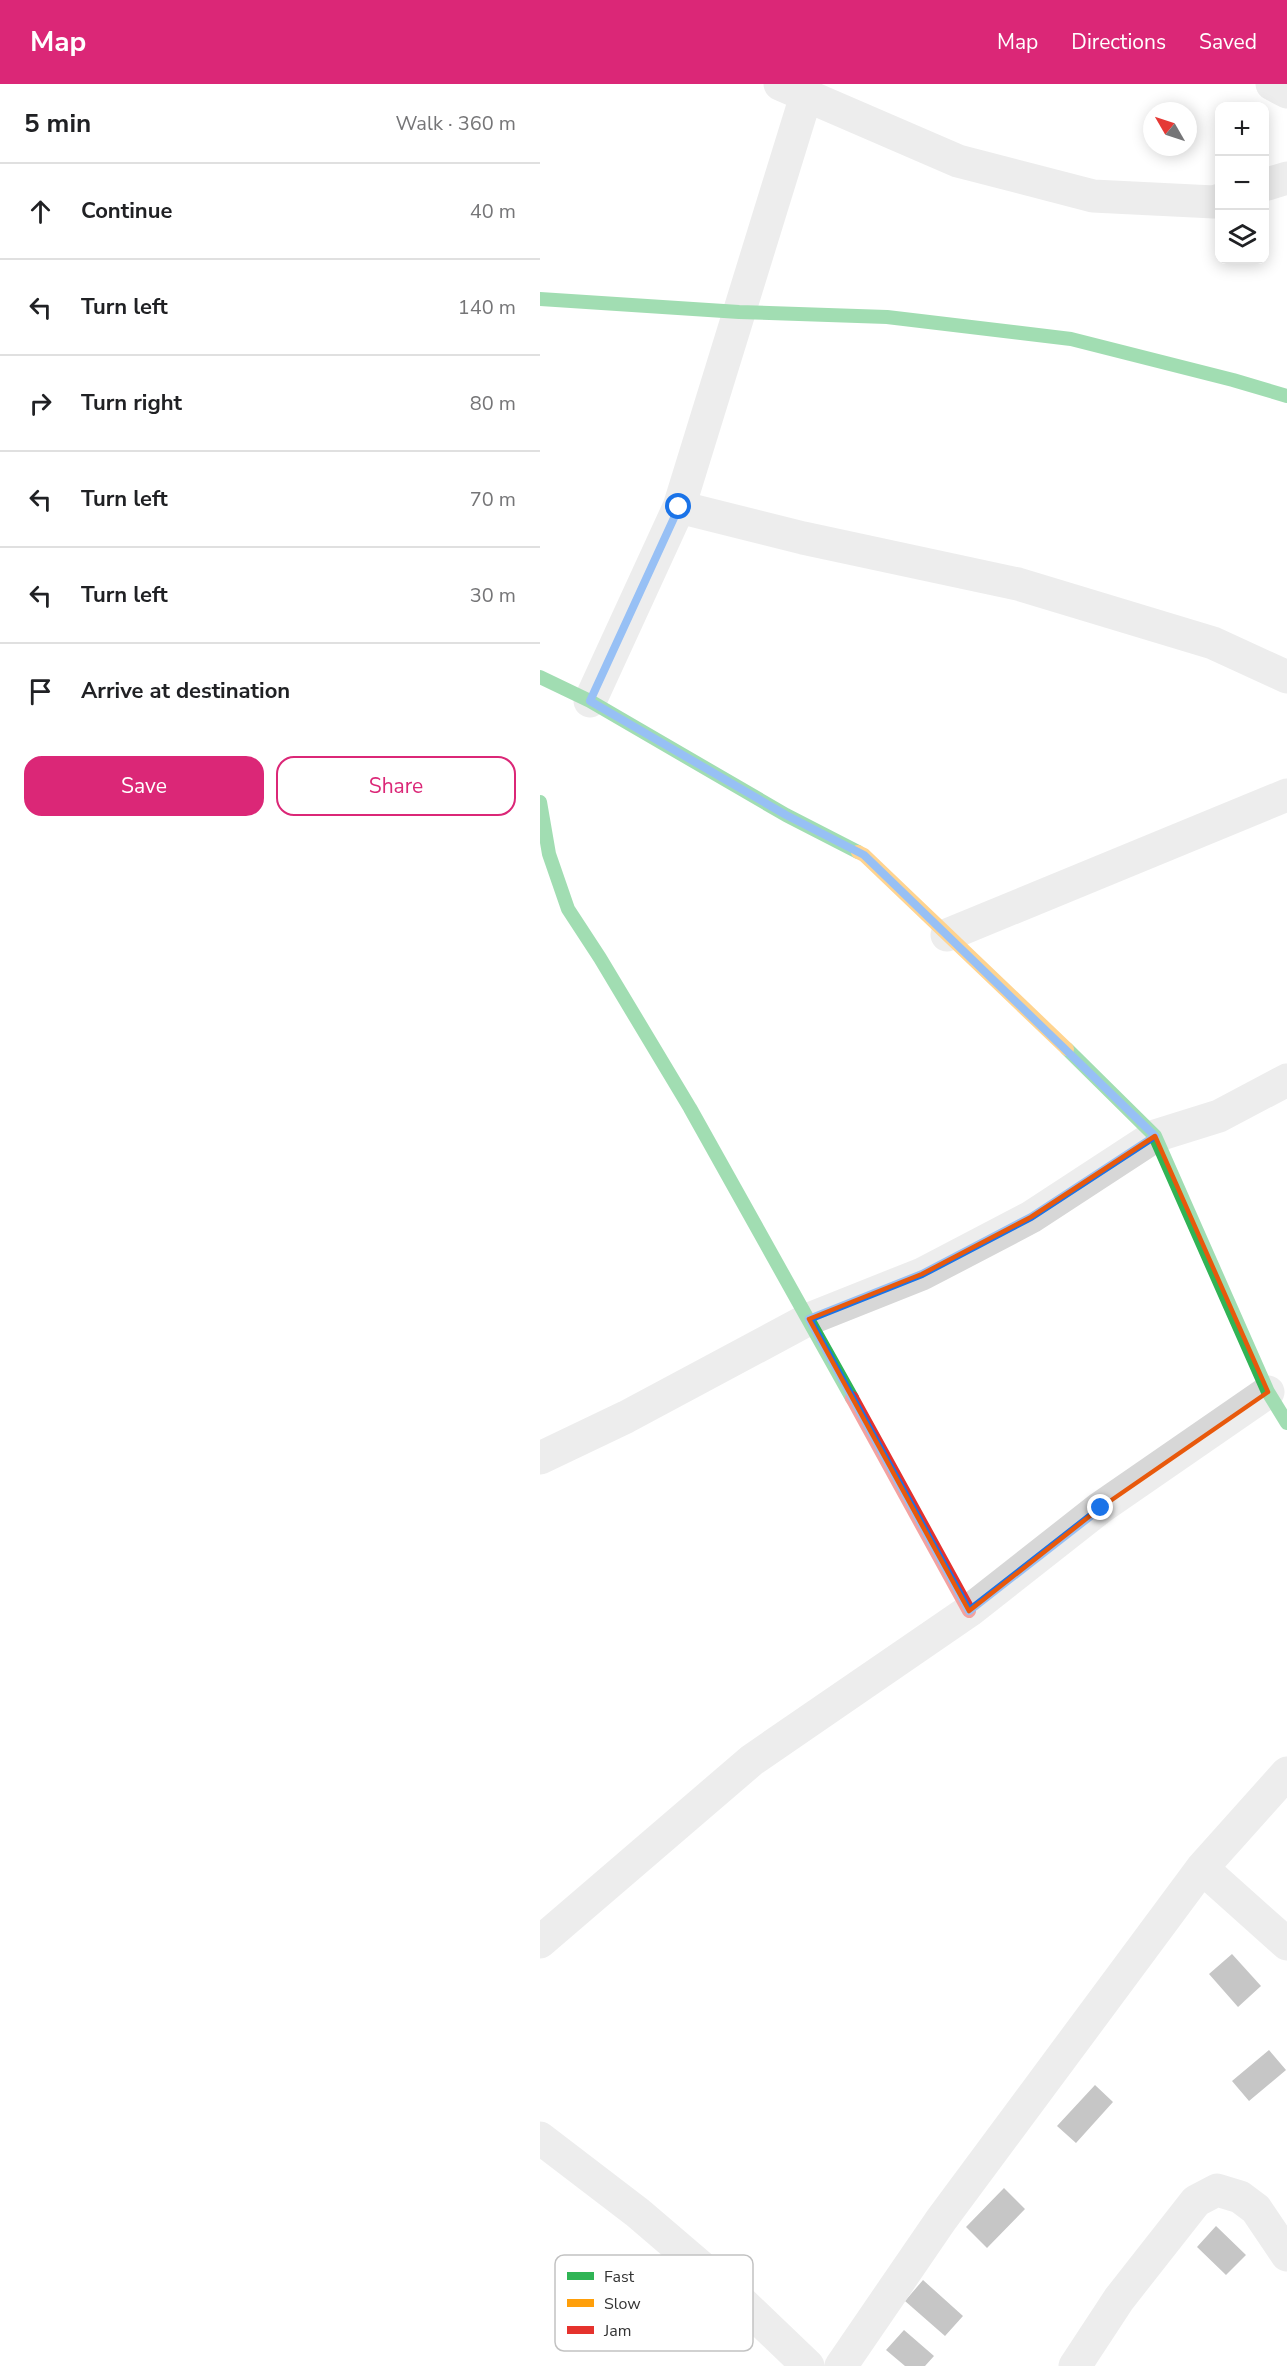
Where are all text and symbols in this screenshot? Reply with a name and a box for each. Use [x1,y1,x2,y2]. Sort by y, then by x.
text: Map [30,23,86,61]
text: Map [997,28,1038,56]
text: Directions [1071,28,1166,56]
text: Saved [1199,28,1257,56]
north arrow [1143,102,1197,156]
map controls [1215,102,1269,264]
button: + [1215,102,1269,156]
text: 5 min [24,106,91,141]
text: Walk · 360 m [396,110,516,137]
button: − [1215,156,1269,210]
icon: ahead [24,195,57,228]
text: Continue [81,196,172,226]
text: 40 m [470,198,516,225]
button: layers [1215,210,1269,264]
icon: left [24,291,57,324]
text: Turn left [81,292,168,322]
text: 140 m [458,294,516,321]
icon: right [24,387,57,420]
text: Turn right [81,388,182,418]
text: 80 m [470,390,516,417]
icon: left [24,483,57,516]
text: Turn left [81,484,168,514]
text: 70 m [470,486,516,513]
route start [665,493,691,519]
icon: left [24,579,57,612]
text: Turn left [81,580,168,610]
text: 30 m [470,582,516,609]
icon: arrive [24,675,57,708]
text: Arrive at destination [81,676,290,706]
button: Save [24,756,264,816]
button: Share [276,756,516,816]
route end [1087,1494,1113,1520]
legend [555,2255,753,2351]
text: Fast [604,2266,635,2288]
text: Slow [604,2293,641,2315]
text: Jam [603,2320,631,2342]

